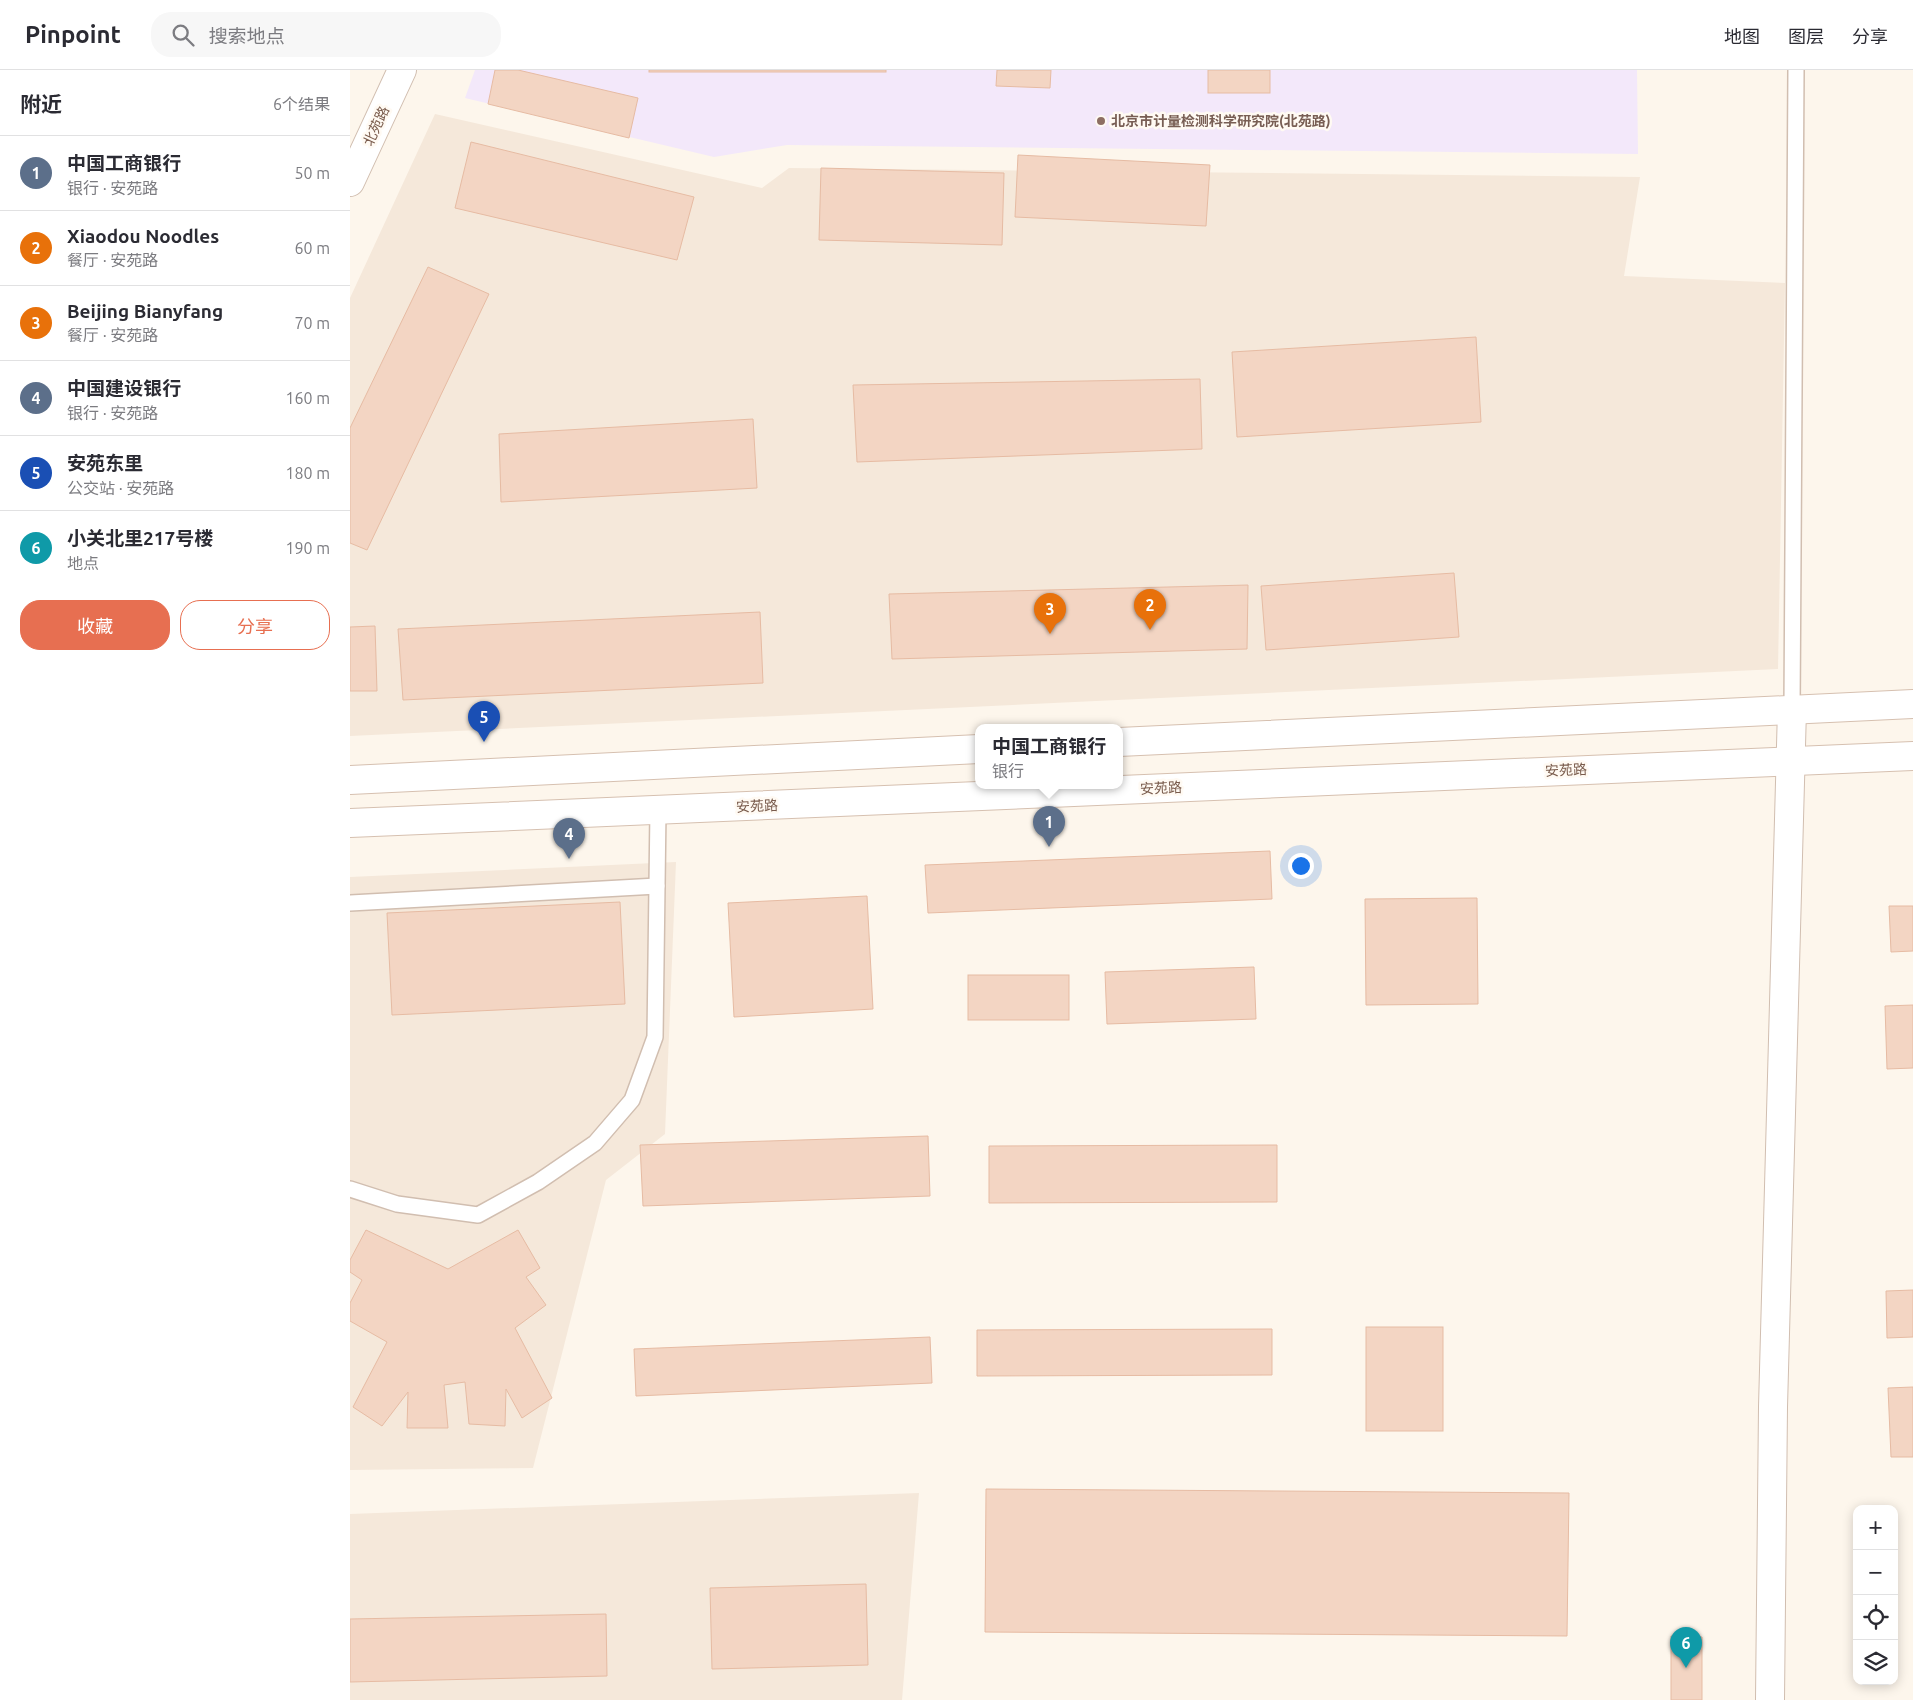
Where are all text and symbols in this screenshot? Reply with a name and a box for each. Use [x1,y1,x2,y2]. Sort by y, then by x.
search box [151,12,501,57]
text: Pinpoint [25,21,121,48]
icon: search [169,21,197,49]
text: 搜索地点 [209,25,285,47]
text: 地图 [1724,26,1760,46]
text: 图层 [1788,26,1824,46]
text: 分享 [1852,26,1888,46]
text: 附近 [20,92,62,116]
text: 6个结果 [273,95,330,113]
street label: 北苑路 [360,104,392,148]
place label: 北京市计量检测科学研究院(北苑路) [1111,113,1331,129]
marker: 北京市计量检测科学研究院(北苑路) [1095,115,1107,127]
text: 中国工商银行 [67,152,181,174]
text: 1 [31,164,41,182]
text: 50 m [294,164,330,182]
text: 银行 · 安苑路 [67,179,158,197]
text: Xiaodou Noodles [67,225,219,247]
text: 2 [31,239,41,257]
text: 60 m [294,239,330,257]
text: 餐厅 · 安苑路 [67,251,158,269]
text: Beijing Bianyfang [67,300,223,322]
text: 3 [31,314,41,332]
text: 70 m [294,314,330,332]
text: 餐厅 · 安苑路 [67,326,158,344]
text: 中国建设银行 [67,377,181,399]
text: 4 [31,389,41,407]
text: 160 m [285,389,330,407]
text: 银行 · 安苑路 [67,404,158,422]
text: 安苑东里 [67,452,143,474]
text: 5 [31,464,41,482]
text: 180 m [285,464,330,482]
text: 公交站 · 安苑路 [67,479,174,497]
text: 小关北里217号楼 [67,527,213,549]
text: 6 [31,539,41,557]
text: 190 m [285,539,330,557]
text: 地点 [67,554,99,572]
pin: 2 [1134,589,1166,630]
pin: 3 [1034,593,1066,634]
button: 收藏 [20,600,170,650]
button: 分享 [180,600,330,650]
pin: 5 [468,701,500,742]
popup [975,724,1123,789]
text: 中国工商银行 [992,735,1106,757]
street label: 安苑路 [1545,761,1587,779]
text: 银行 [992,762,1024,780]
street label: 安苑路 [1140,779,1182,797]
street label: 安苑路 [736,797,778,815]
pin: 1 [1033,806,1065,847]
pin: 4 [553,818,585,859]
your location [1288,853,1314,879]
map controls [1853,1505,1898,1685]
button: + [1853,1505,1898,1550]
button: − [1853,1550,1898,1595]
button: locate [1853,1595,1898,1640]
pin: 6 [1670,1627,1702,1668]
button: layers [1853,1640,1898,1685]

